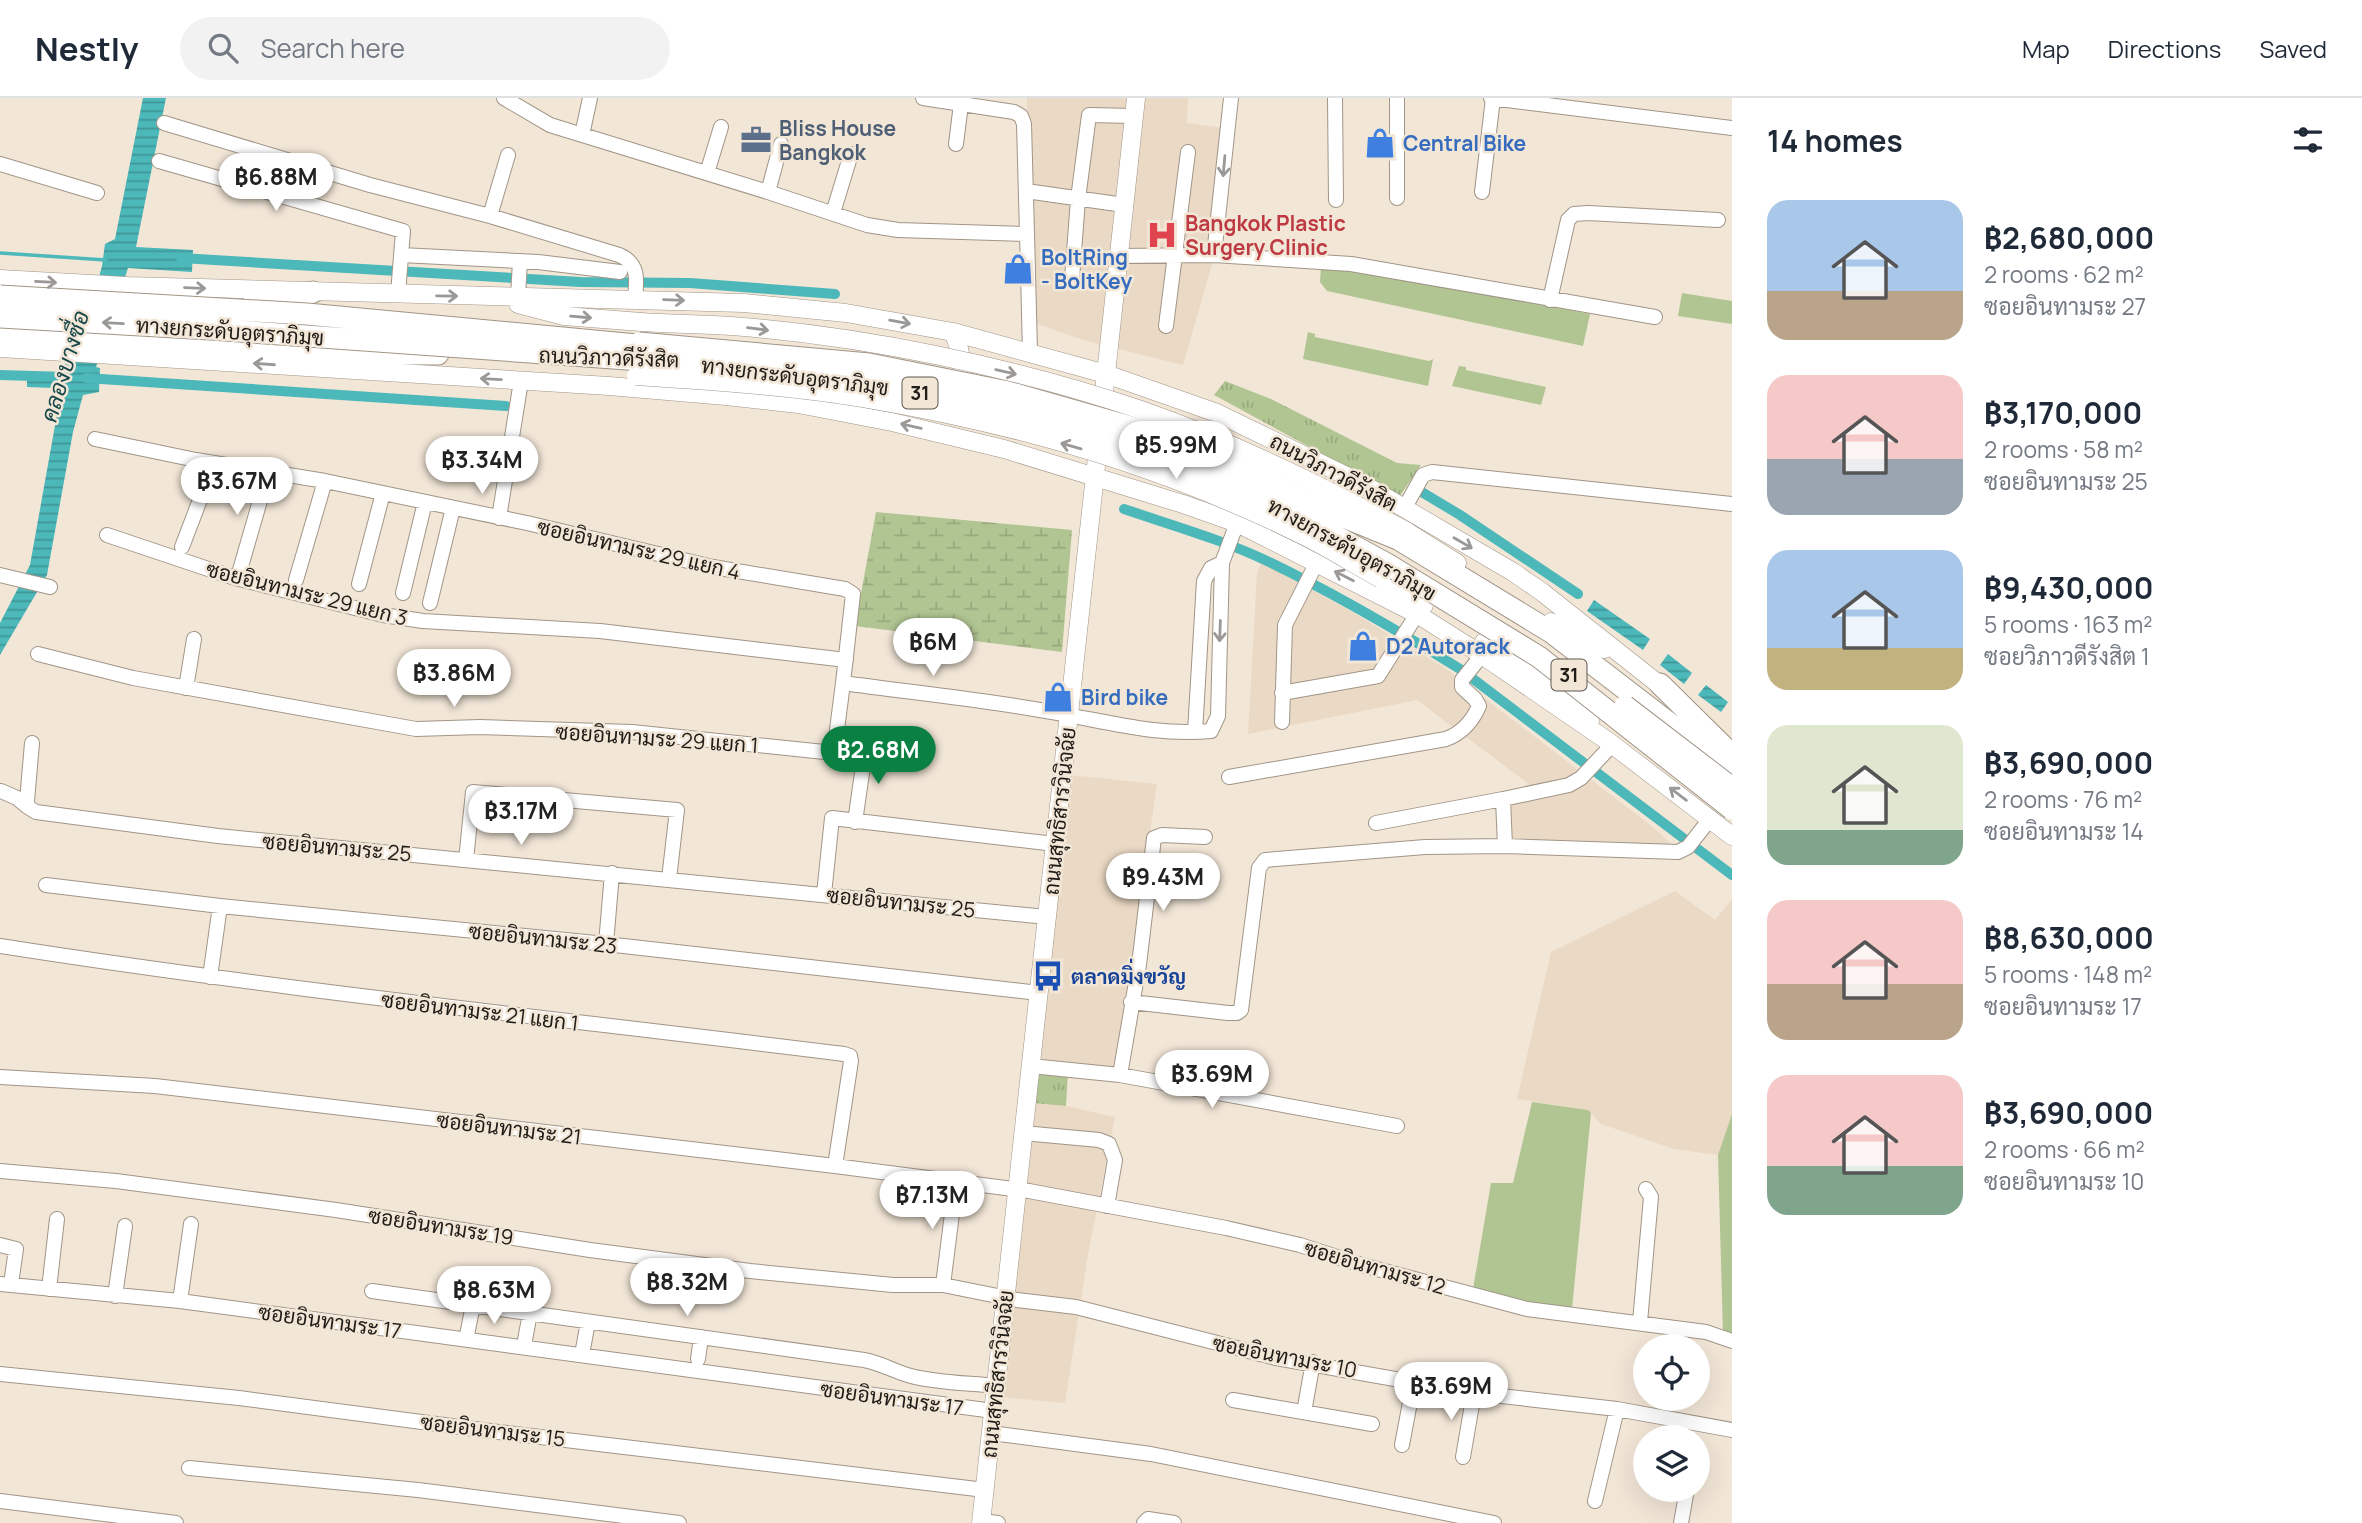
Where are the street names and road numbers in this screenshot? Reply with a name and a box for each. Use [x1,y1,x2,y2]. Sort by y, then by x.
street label: ทางยกระดับอุตราภิมุข [135,310,325,353]
street label: ถนนวิภาวดีรังสิต [538,341,680,373]
street label: ทางยกระดับอุตราภิมุข [700,351,890,402]
road number: 31 [902,378,937,408]
street label: ถนนวิภาวดีรังสิต [1265,427,1403,517]
street label: ทางยกระดับอุตราภิมุข [1262,491,1441,608]
street label: ซอยอินทามระ 29 แยก 4 [535,512,743,586]
street label: ซอยอินทามระ 29 แยก 3 [203,554,411,632]
road number: 31 [1552,660,1586,690]
street label: ซอยอินทามระ 29 แยก 1 [555,717,759,759]
street label: ถนนสุทธิสารวินิจฉัย [1036,726,1083,896]
street label: ซอยอินทามระ 25 [261,827,413,867]
street label: ซอยอินทามระ 25 [825,880,977,924]
street label: ซอยอินทามระ 23 [467,916,619,960]
street label: ซอยอินทามระ 21 แยก 1 [380,985,580,1037]
street label: ซอยอินทามระ 21 [435,1105,583,1151]
street label: ซอยอินทามระ 19 [366,1201,516,1251]
street label: ซอยอินทามระ 12 [1301,1233,1449,1301]
street label: ถนนสุทธิสารวินิจฉัย [974,1289,1021,1459]
street label: ซอยอินทามระ 17 [257,1297,403,1345]
street label: ซอยอินทามระ 10 [1210,1328,1360,1384]
street label: ซอยอินทามระ 17 [819,1374,965,1422]
street label: ซอยอินทามระ 15 [419,1407,567,1453]

